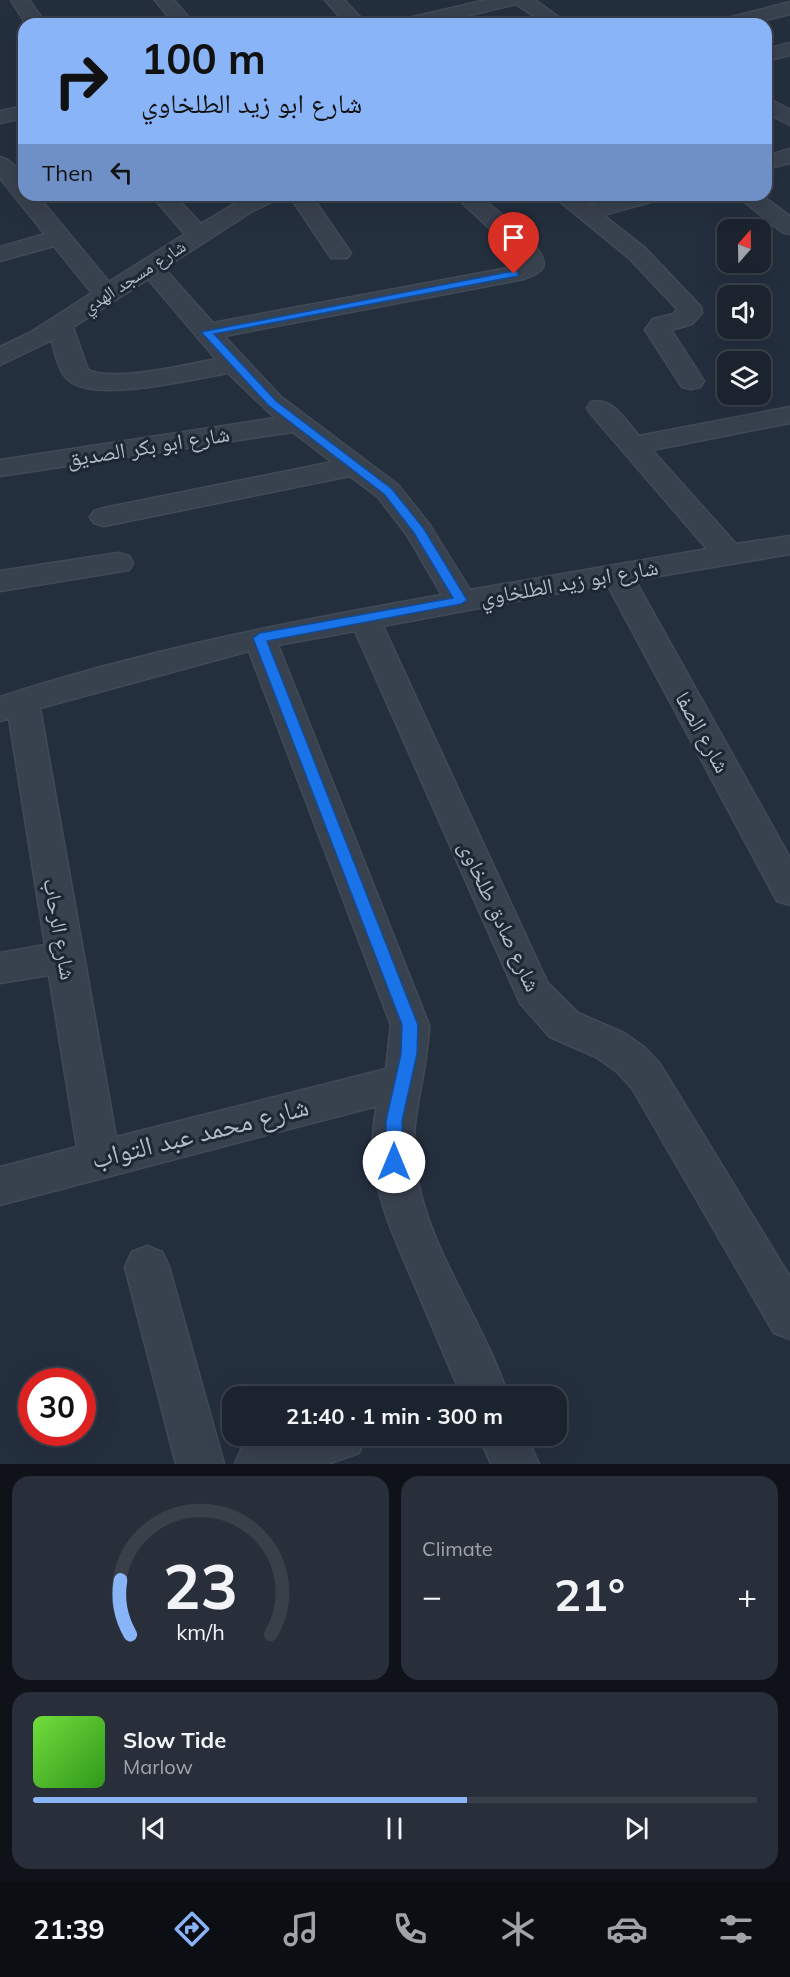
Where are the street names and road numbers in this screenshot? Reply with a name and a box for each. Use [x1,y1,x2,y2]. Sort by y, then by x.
street label: شارع مسجد الهدي [78,235,192,322]
street label: شارع ابو بكر الصديق [64,419,232,473]
street label: شارع ابو زيد الطلخاوي [478,553,661,615]
street label: شارع الصفا [669,686,737,778]
street label: شارع صادق طلخاوى [453,836,547,996]
street label: شارع الرحاب [37,876,83,982]
street label: شارع محمد عبد التواب [88,1089,312,1176]

